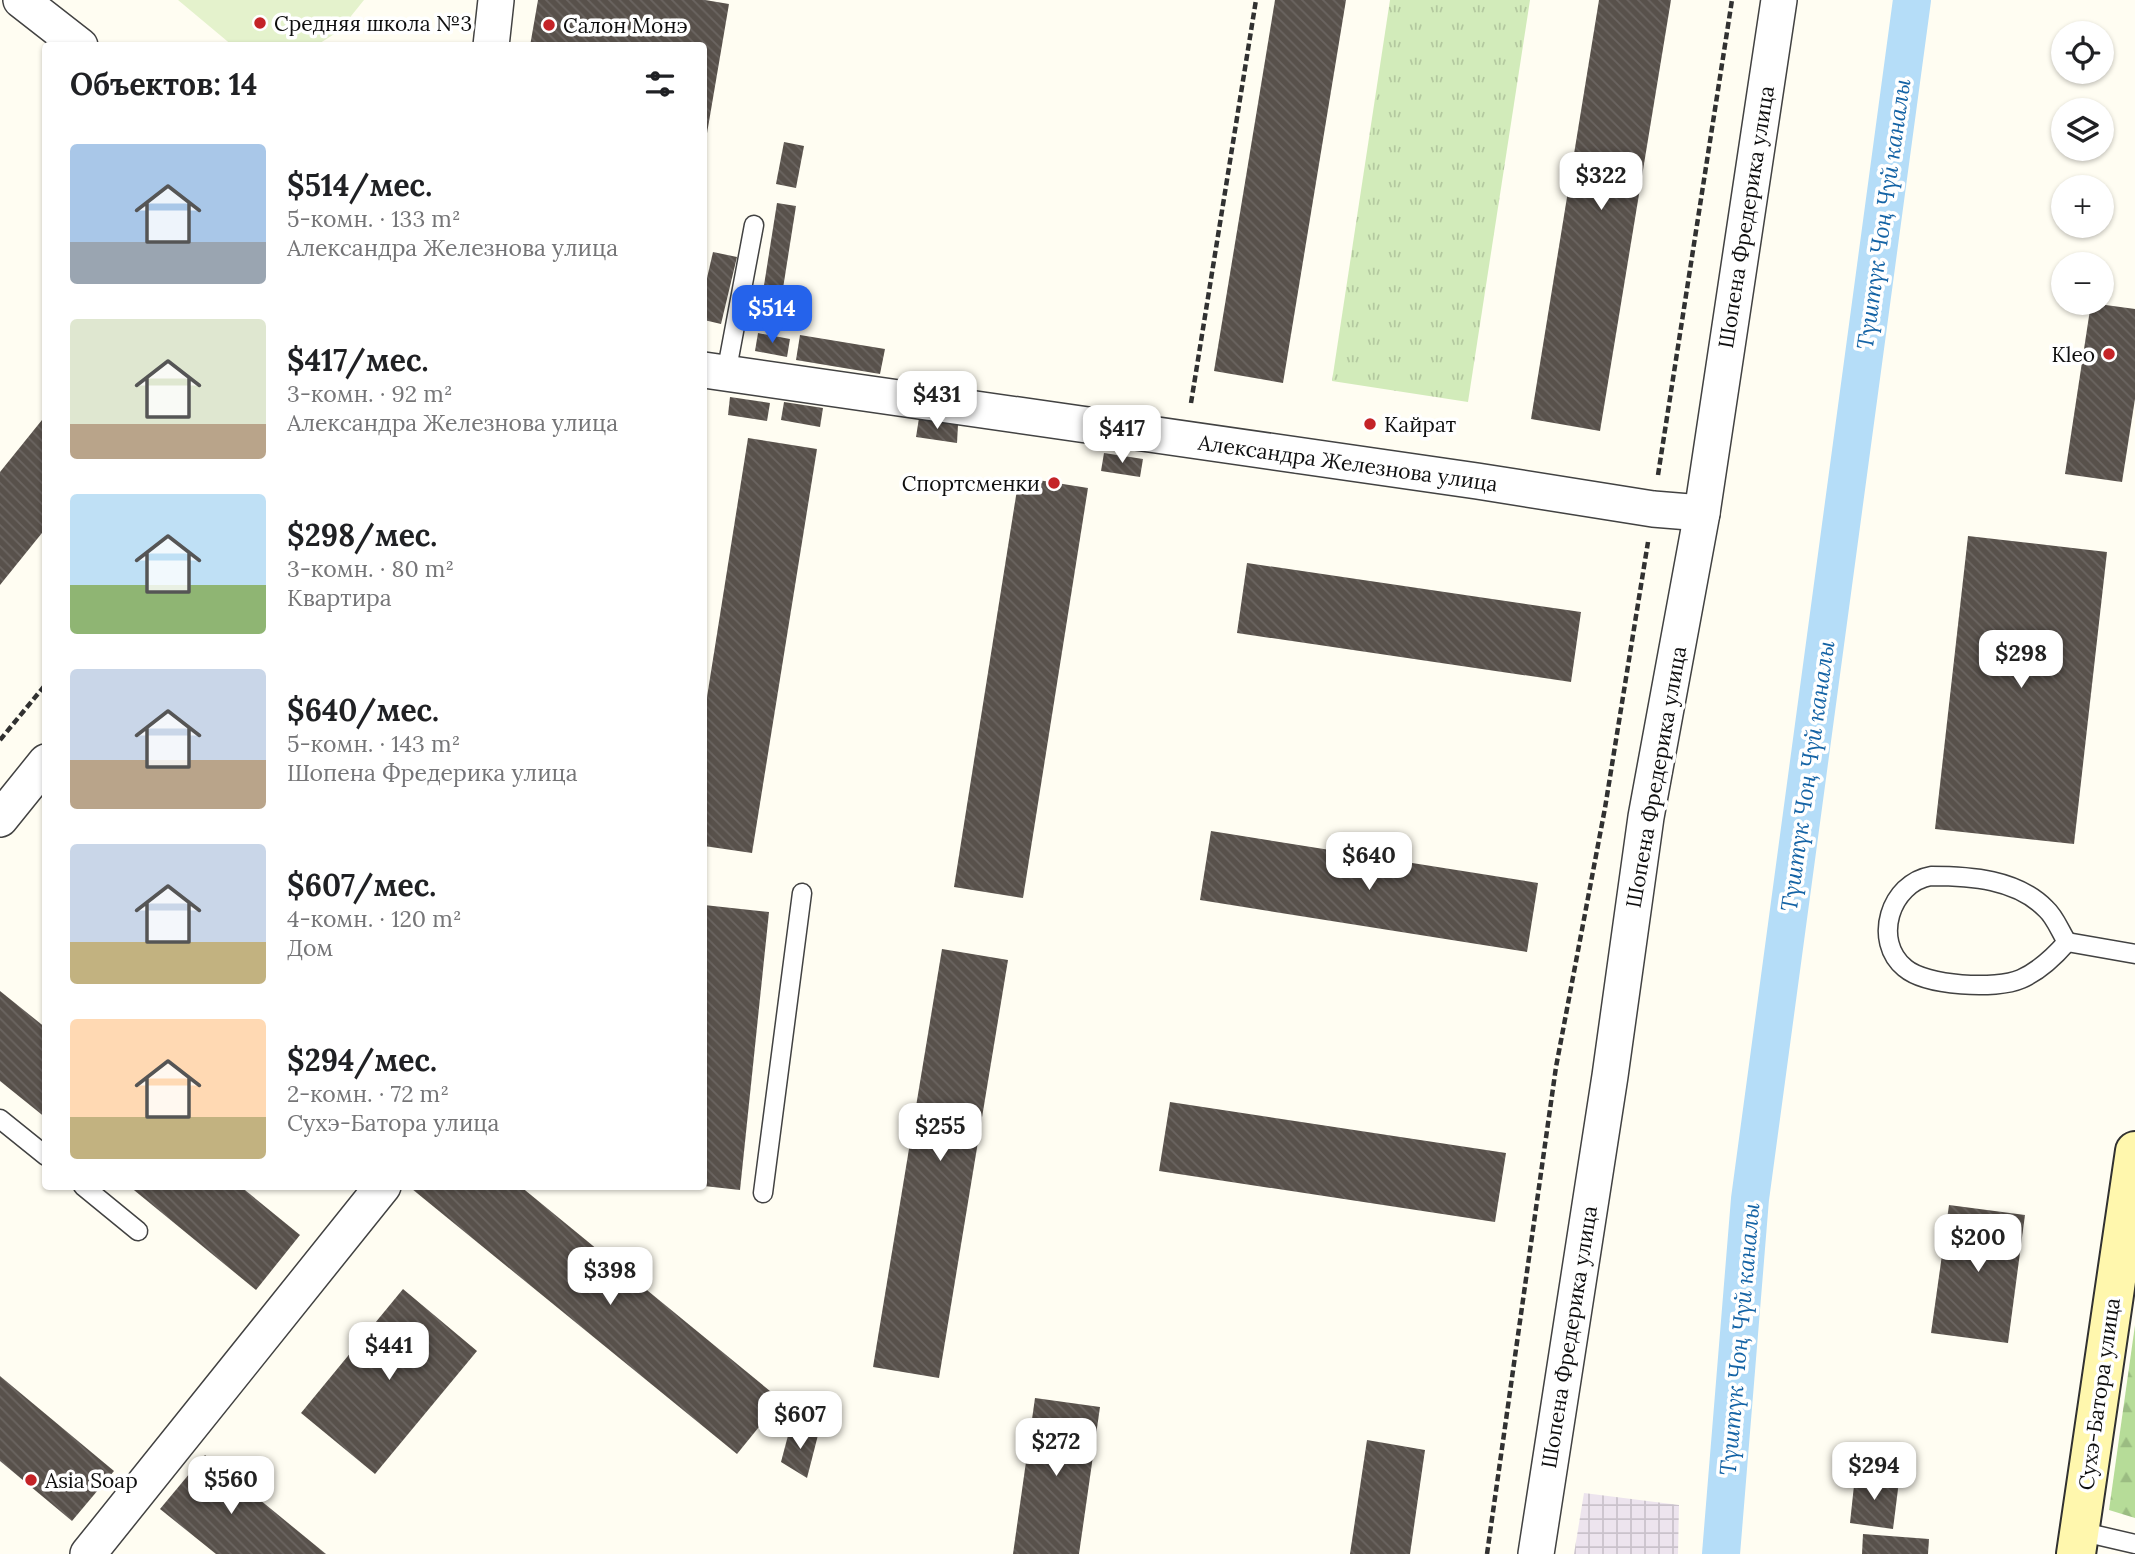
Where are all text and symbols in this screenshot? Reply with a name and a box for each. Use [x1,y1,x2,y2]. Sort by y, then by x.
place label: Средняя школа №3 [274,10,472,37]
place label: Салон Монэ [563,12,688,39]
marker: Средняя школа №3 [252,15,268,31]
marker: Салон Монэ [541,17,557,33]
map controls [2051,21,2114,315]
button: locate [2051,21,2114,84]
text: Объектов: 14 [70,65,257,103]
icon: filters [641,65,679,103]
water label: Түштүк Чоң Чүй каналы [1850,76,1916,351]
street label: Шопена Фредерика улица [1712,84,1780,350]
button: layers [2051,98,2114,161]
pin: $322 [1560,152,1642,212]
text: $322 [1576,160,1626,189]
text: $514/мес. [287,166,432,204]
icon: home [126,172,210,256]
button: + [2051,175,2114,238]
text: 5-комн. · 133 m² [287,204,461,233]
text: Александра Железнова улица [287,233,618,262]
button: − [2051,252,2114,315]
pin: $514 [731,286,813,345]
text: $514 [748,293,796,322]
text: $417/мес. [287,341,428,379]
place label: Kleo [2051,341,2095,368]
marker: Kleo [2101,346,2117,362]
icon: home [126,347,210,431]
pin: $431 [896,372,978,431]
text: 3-комн. · 92 m² [287,379,453,408]
text: $431 [913,379,961,408]
pin: $417 [1081,406,1163,465]
text: Александра Железнова улица [287,408,618,437]
place label: Кайрат [1384,411,1456,438]
text: $417 [1099,413,1145,442]
marker: Кайрат [1362,416,1378,432]
street label: Александра Железнова улица [1195,428,1500,497]
place label: Спортсменки [902,470,1040,497]
marker: Спортсменки [1046,475,1062,491]
text: $298/мес. [287,516,437,554]
icon: home [126,522,210,606]
text: 3-комн. · 80 m² [287,554,454,583]
text: Квартира [287,583,392,612]
pin: $298 [1980,630,2062,690]
water label: Түштүк Чоң Чүй каналы [1774,638,1840,913]
text: $298 [1995,638,2047,667]
street label: Шопена Фредерика улица [1620,644,1692,910]
text: $640/мес. [287,691,439,729]
icon: home [126,697,210,781]
text: 5-комн. · 143 m² [287,729,460,758]
text: Шопена Фредерика улица [287,758,578,787]
pin: $640 [1328,832,1410,892]
text: $640 [1342,840,1396,869]
text: $607/мес. [287,866,436,904]
icon: home [126,872,210,956]
text: 4-комн. · 120 m² [287,904,462,933]
text: Дом [287,933,333,962]
text: $294/мес. [287,1041,437,1079]
icon: home [126,1047,210,1131]
text: 2-комн. · 72 m² [287,1079,449,1108]
pin: $255 [899,1104,981,1163]
text: Сухэ-Батора улица [287,1108,499,1137]
text: $255 [915,1111,965,1140]
water label: Түштүк Чоң Чүй каналы [1713,1201,1765,1476]
street label: Шопена Фредерика улица [1535,1204,1603,1470]
pin: $200 [1937,1214,2019,1274]
text: $200 [1950,1222,2006,1251]
pin: $398 [569,1248,651,1307]
text: $398 [584,1255,636,1284]
street label: Сухэ-Батора улица [2072,1296,2126,1492]
pin: $441 [348,1322,430,1382]
text: $441 [365,1330,413,1359]
pin: $607 [759,1392,841,1451]
text: $607 [774,1399,826,1428]
pin: $272 [1015,1418,1097,1478]
text: $272 [1032,1426,1080,1455]
pin: $294 [1833,1442,1915,1502]
text: $294 [1848,1450,1900,1479]
pin: $560 [190,1456,272,1516]
text: $560 [204,1464,258,1493]
place label: Asia Soap [44,1467,138,1494]
marker: Asia Soap [23,1472,39,1488]

